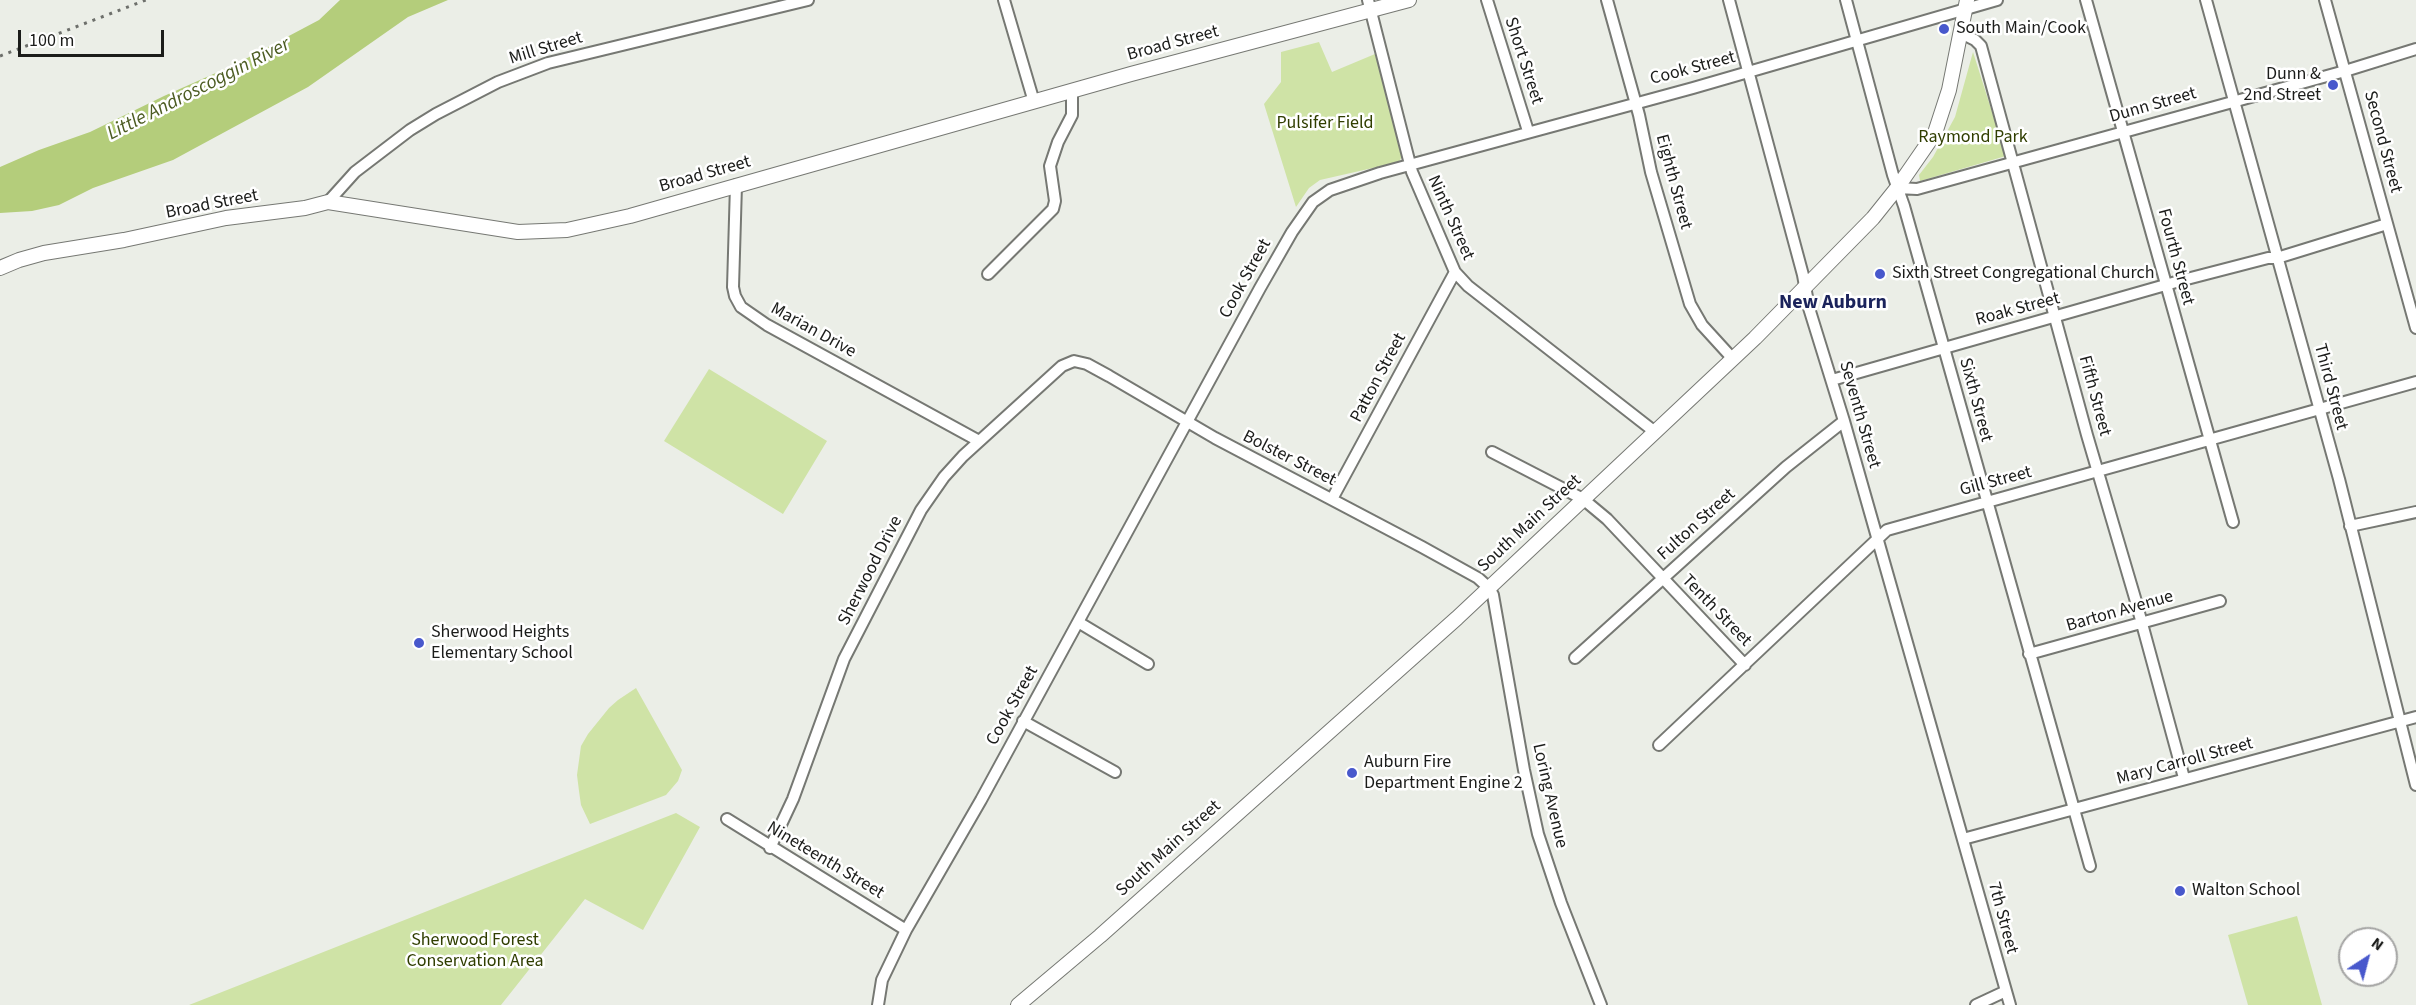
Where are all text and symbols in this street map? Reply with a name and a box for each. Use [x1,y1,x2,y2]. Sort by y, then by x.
street label: Short Street [1499,15,1547,107]
scale bar [21,18,166,56]
place label: South Main/Cook [1956,18,2086,40]
street label: Broad Street [1125,21,1221,67]
marker: South Main/Cook [1937,22,1951,36]
text: 100 m [29,28,74,53]
street label: Mill Street [507,28,585,70]
water label: Little Androscoggin River [103,33,295,147]
street label: Cook Street [1648,47,1738,91]
place label: Dunn & 2nd Street [2244,64,2321,106]
marker: Dunn & 2nd Street [2326,78,2340,92]
street label: Dunn Street [2107,83,2199,129]
street label: Second Street [2358,89,2406,195]
park label: Pulsifer Field [1276,113,1374,135]
park label: Raymond Park [1918,127,2028,149]
street label: Eighth Street [1650,132,1696,232]
street label: Broad Street [657,152,753,198]
street label: Ninth Street [1422,172,1478,264]
street label: Broad Street [164,185,260,225]
street label: Fourth Street [2152,206,2198,308]
street label: Cook Street [1215,236,1277,322]
place label: Sixth Street Congregational Church [1892,263,2154,285]
marker: Sixth Street Congregational Church [1873,267,1887,281]
street label: Roak Street [1974,288,2062,332]
district label: New Auburn [1779,292,1887,316]
street label: Marian Drive [766,299,860,363]
street label: Patton Street [1346,330,1412,426]
street label: Third Street [2308,341,2352,433]
street label: Fifth Street [2073,353,2115,439]
street label: Sixth Street [1953,356,1997,444]
street label: Seventh Street [1833,359,1885,471]
street label: Bolster Street [1239,426,1339,492]
street label: Gill Street [1958,462,2034,502]
street label: South Main Street [1474,470,1586,578]
street label: Fulton Street [1654,484,1740,566]
street label: Sherwood Drive [834,513,908,629]
street label: Tenth Street [1676,570,1756,652]
street label: Barton Avenue [2064,586,2176,638]
place label: Sherwood Heights Elementary School [431,622,573,664]
marker: Sherwood Heights Elementary School [412,636,426,650]
street label: Cook Street [982,663,1044,749]
street label: Mary Carroll Street [2115,733,2255,791]
street label: Loring Avenue [1526,741,1572,851]
place label: Auburn Fire Department Engine 2 [1364,752,1523,795]
marker: Auburn Fire Department Engine 2 [1345,766,1359,780]
street label: South Main Street [1112,796,1226,902]
street label: Nineteenth Street [763,818,887,904]
street label: 7th Street [1982,880,2022,956]
place label: Walton School [2192,880,2300,902]
marker: Walton School [2173,884,2187,898]
north arrow [2338,927,2398,987]
park label: Sherwood Forest Conservation Area [406,930,544,972]
text: N [2367,932,2388,956]

